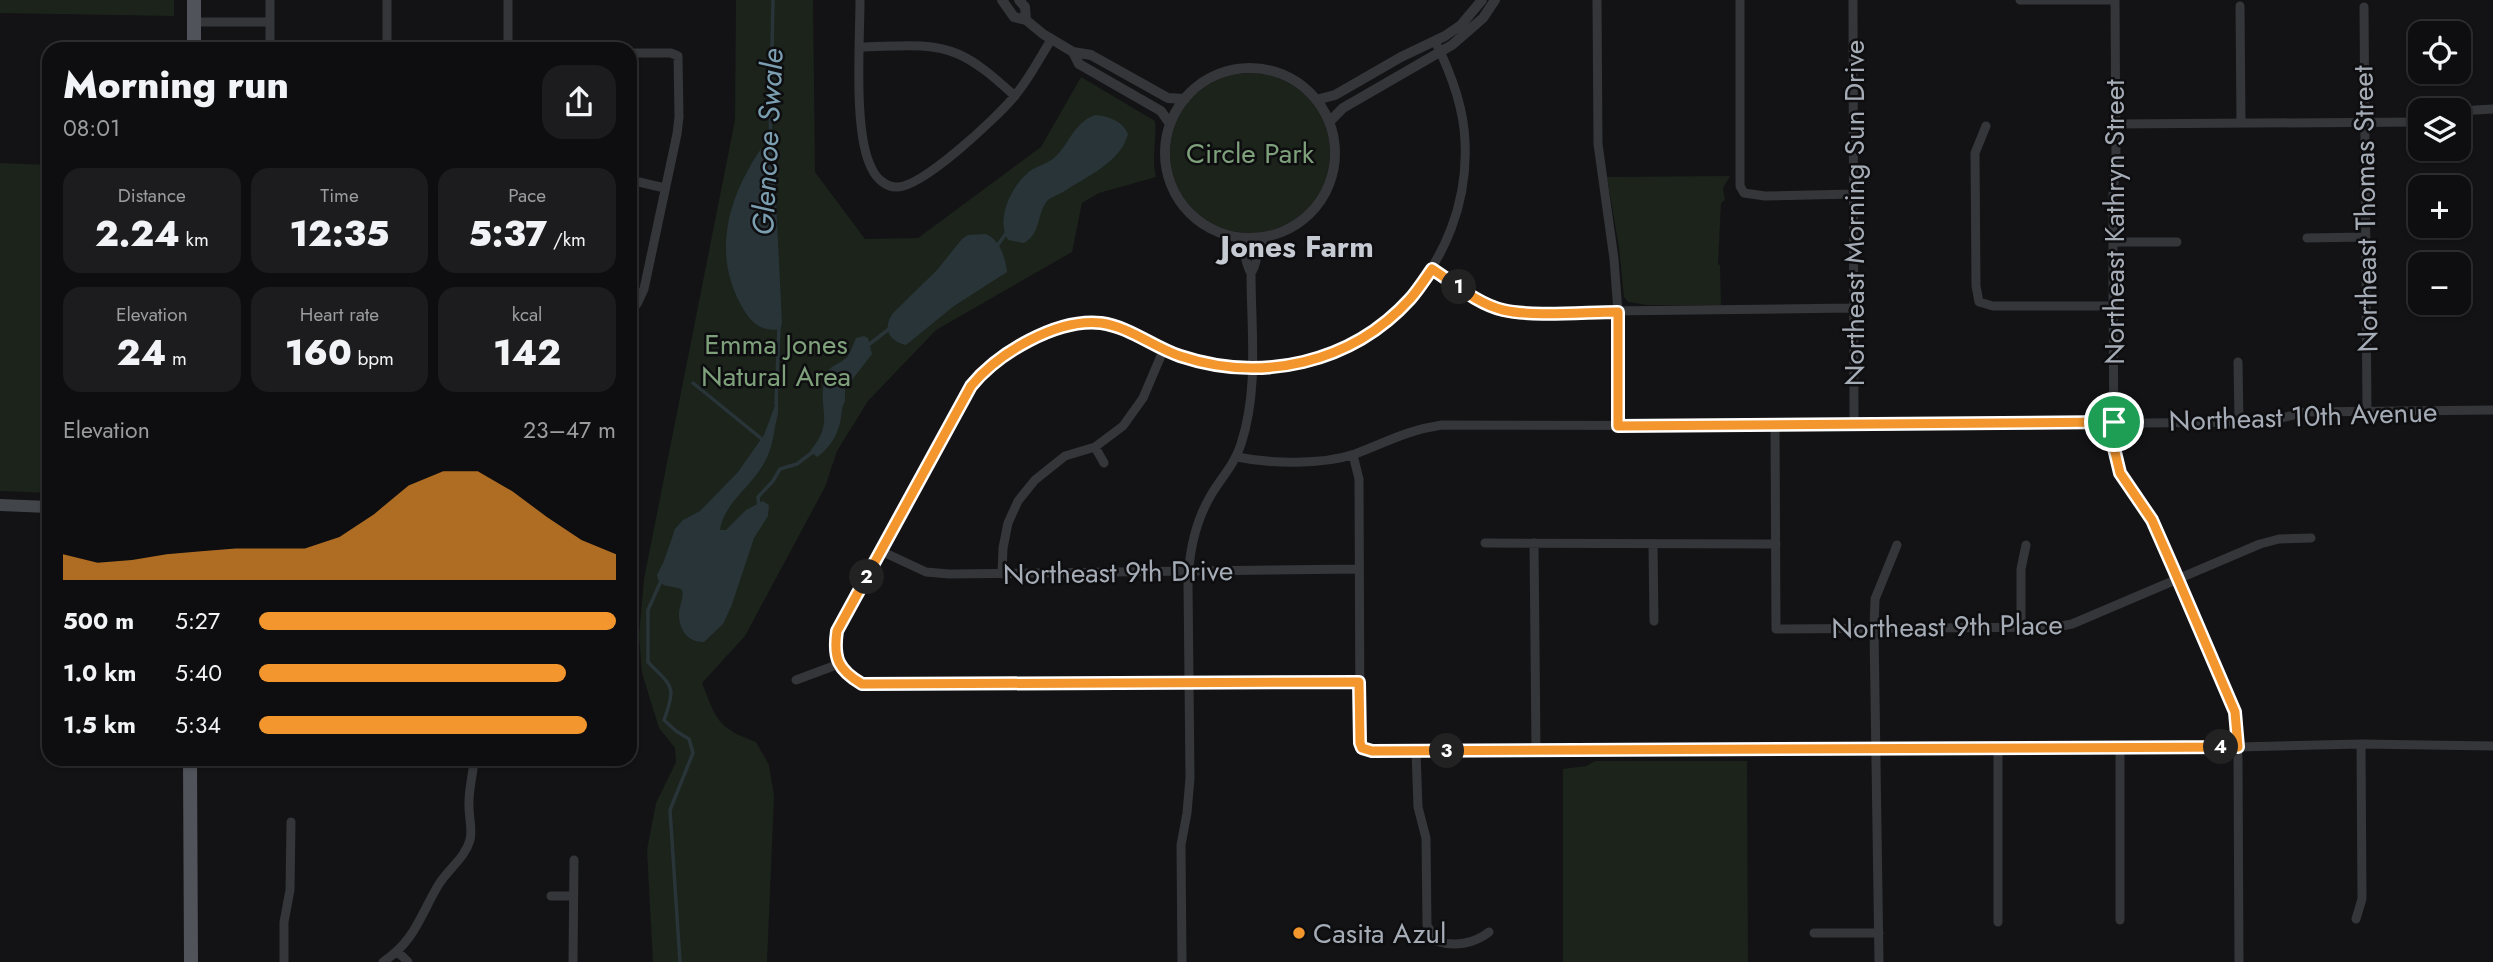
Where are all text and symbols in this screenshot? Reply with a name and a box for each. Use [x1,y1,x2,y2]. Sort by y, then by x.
map controls [2408,21,2471,315]
button: locate [2408,21,2471,84]
street label: Northeast Morning Sun Drive [1834,40,1875,386]
water label: Glencoe Swale [741,47,794,237]
text: Morning run [63,57,289,112]
button: share [542,65,616,139]
street label: Northeast Thomas Street [2342,65,2389,353]
street label: Northeast Kathryn Street [2094,79,2135,365]
button: layers [2408,98,2471,161]
text: 08:01 [63,111,120,145]
park label: Circle Park [1186,133,1315,174]
button: + [2408,175,2471,238]
text: Distance [118,182,186,209]
text: Time [320,182,359,209]
text: Pace [508,182,546,209]
text: 2.24 [95,209,180,259]
text: 12:35 [290,209,389,259]
text: 5:37 [468,209,547,259]
district label: Jones Farm [1215,225,1374,268]
text: km [180,226,209,253]
text: /km [547,226,586,253]
button: − [2408,252,2471,315]
pin: 1 [1442,270,1476,304]
text: 1 [1454,273,1463,300]
text: Elevation [116,301,188,328]
text: Heart rate [300,301,379,328]
text: kcal [512,301,543,328]
park label: Emma Jones Natural Area [701,324,851,397]
text: 24 [117,328,166,378]
text: 160 [285,328,352,378]
text: 142 [493,328,561,378]
text: m [166,345,187,372]
text: bpm [352,345,394,372]
street label: Northeast 10th Avenue [2168,391,2438,442]
pin [2084,392,2144,452]
icon: arrive [2095,403,2133,441]
text: Elevation [63,413,150,447]
text: 23–47 m [523,413,616,447]
street label: Northeast 9th Drive [1002,550,1234,595]
pin: 2 [850,560,884,594]
text: 2 [860,563,873,590]
text: 500 m [63,604,134,638]
text: 5:27 [175,604,220,638]
street label: Northeast 9th Place [1831,604,2063,649]
text: 1.0 km [63,656,136,690]
text: 5:40 [175,656,222,690]
text: 1.5 km [63,708,136,742]
text: 5:34 [175,708,221,742]
pin: 4 [2204,730,2238,764]
text: 4 [2214,733,2227,760]
pin: 3 [1430,734,1464,768]
text: 3 [1441,737,1452,764]
place label: Casita Azul [1313,913,1446,954]
marker: Casita Azul [1291,925,1307,941]

